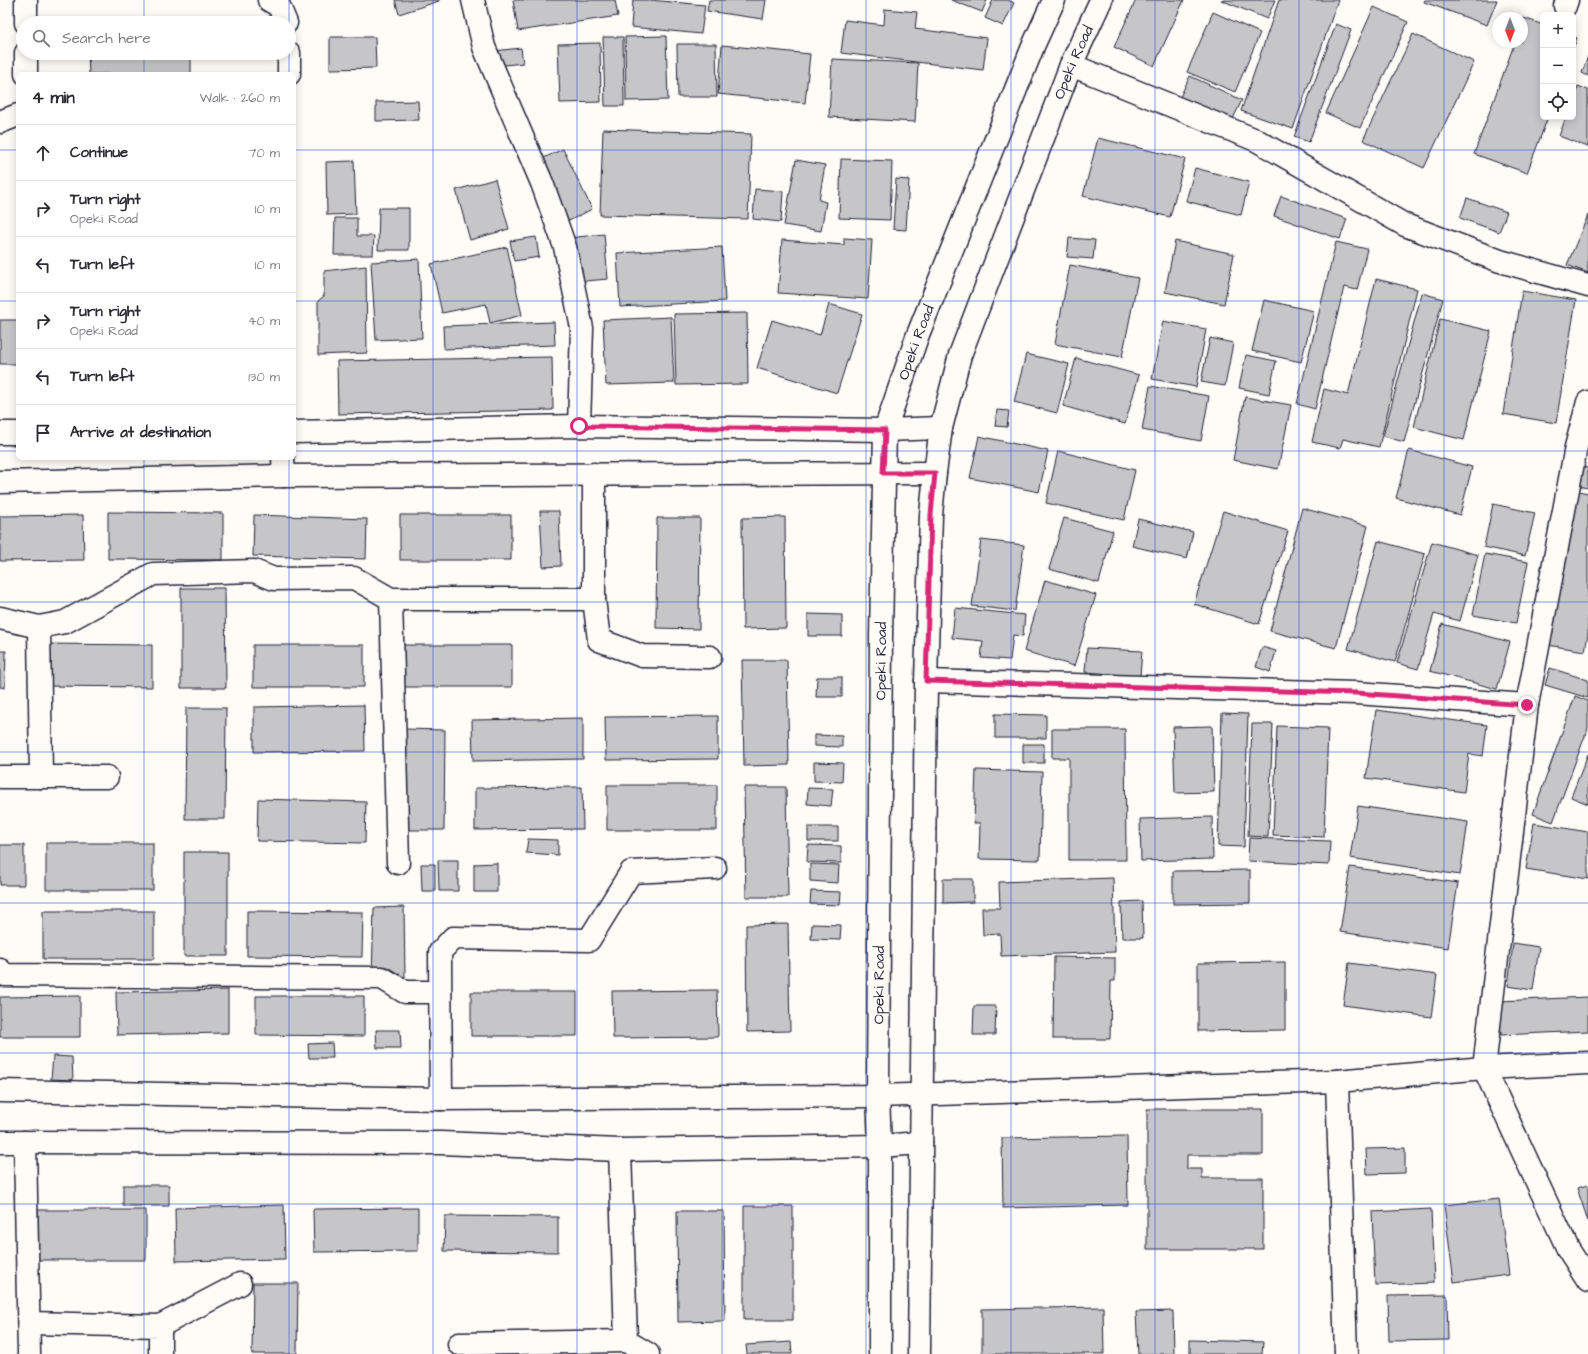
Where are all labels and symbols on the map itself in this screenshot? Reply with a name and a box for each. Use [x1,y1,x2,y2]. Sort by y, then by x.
north arrow [1492,12,1528,48]
street label: Opeki Road [1049,22,1099,102]
street label: Opeki Road [893,302,940,383]
route start [570,417,588,435]
street label: Opeki Road [871,621,892,700]
route end [1518,696,1536,714]
street label: Opeki Road [868,945,890,1024]

